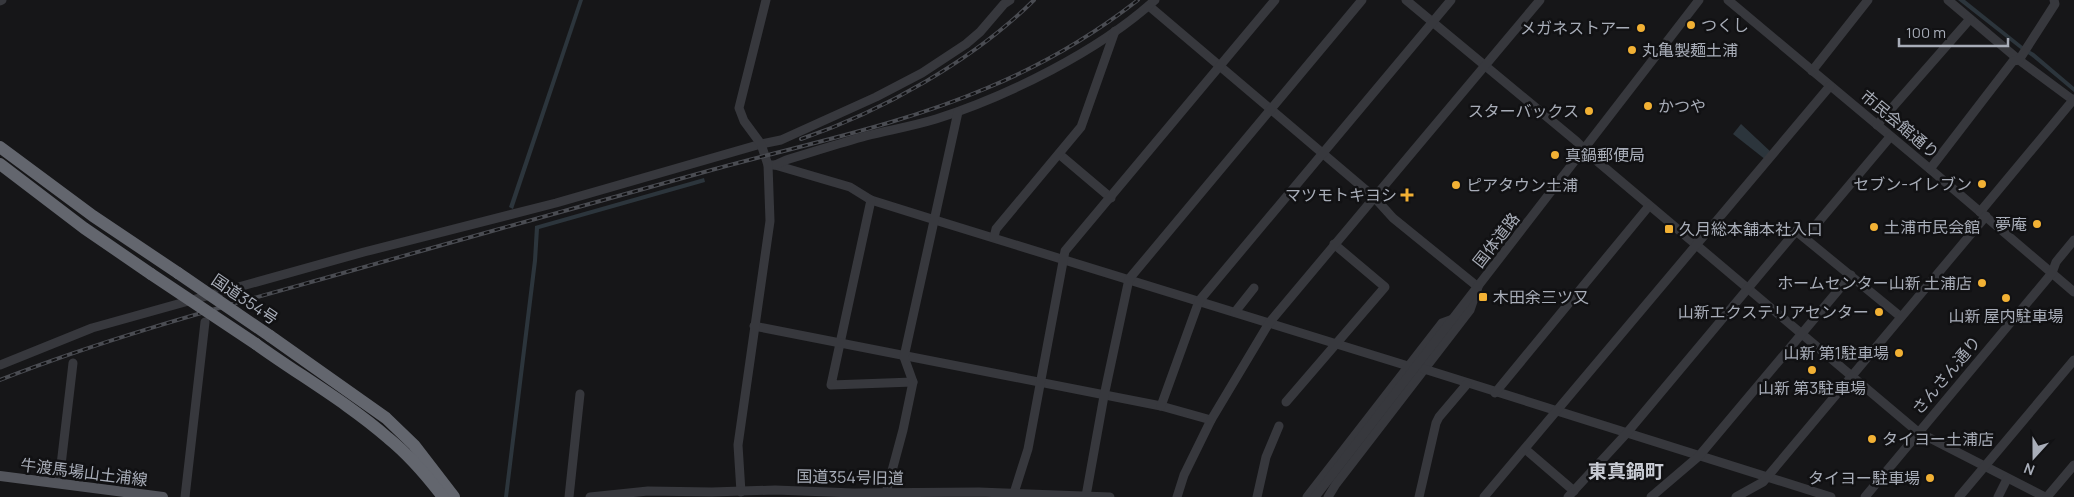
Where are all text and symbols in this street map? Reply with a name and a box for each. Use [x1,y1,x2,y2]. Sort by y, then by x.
place label: つくし [1701,14,1749,36]
scale bar [1899,15,2008,47]
place label: メガネストアー [1520,17,1631,39]
marker: つくし [1685,19,1697,31]
marker: メガネストアー [1635,22,1647,34]
text: 100 m [1906,22,1946,43]
place label: 丸亀製麺土浦 [1642,39,1738,61]
marker: 丸亀製麺土浦 [1626,44,1638,56]
street label: 市民会館通り [1856,85,1944,163]
place label: かつや [1658,95,1706,117]
place label: スターバックス [1468,100,1579,122]
marker: かつや [1642,100,1654,112]
marker: スターバックス [1583,105,1595,117]
place label: 真鍋郵便局 [1565,144,1645,166]
marker: 真鍋郵便局 [1549,149,1561,161]
place label: セブン-イレブン [1853,173,1972,195]
place label: ピアタウン土浦 [1466,174,1578,196]
marker: セブン-イレブン [1976,178,1988,190]
marker: ピアタウン土浦 [1450,179,1462,191]
place label: マツモトキヨシ [1285,184,1397,206]
marker: マツモトキヨシ [1401,189,1413,201]
street label: 国体道路 [1468,208,1524,272]
place label: 夢庵 [1995,213,2027,235]
place label: 土浦市民会館 [1884,216,1980,238]
place label: 久月総本舗本社入口 [1679,218,1823,240]
marker: 夢庵 [2031,218,2043,230]
marker: 土浦市民会館 [1868,221,1880,233]
marker: 久月総本舗本社入口 [1663,223,1675,235]
street label: 国道354号 [208,269,282,329]
place label: ホームセンター山新 土浦店 [1777,272,1972,294]
marker: ホームセンター山新 土浦店 [1976,277,1988,289]
place label: 木田余三ツ又 [1493,286,1589,308]
marker: 木田余三ツ又 [1477,291,1489,303]
marker: 山新 屋内駐車場 [2000,292,2012,304]
place label: 山新エクステリアセンター [1678,301,1869,323]
place label: 山新 屋内駐車場 [1948,305,2064,327]
marker: 山新エクステリアセンター [1873,306,1885,318]
street label: さんさん通り [1907,331,1985,419]
place label: 山新 第1駐車場 [1784,342,1889,364]
marker: 山新 第1駐車場 [1893,347,1905,359]
marker: 山新 第3駐車場 [1806,364,1818,376]
place label: 山新 第3駐車場 [1758,377,1866,399]
place label: タイヨー土浦店 [1882,428,1994,450]
north arrow [2009,432,2059,482]
marker: タイヨー土浦店 [1866,433,1878,445]
street label: 牛渡馬場山土浦線 [19,453,149,491]
district label: 東真鍋町 [1588,458,1664,484]
text: N [2021,459,2037,480]
street label: 国道354号旧道 [796,465,904,489]
place label: タイヨー駐車場 [1808,467,1920,489]
marker: タイヨー駐車場 [1924,472,1936,484]

